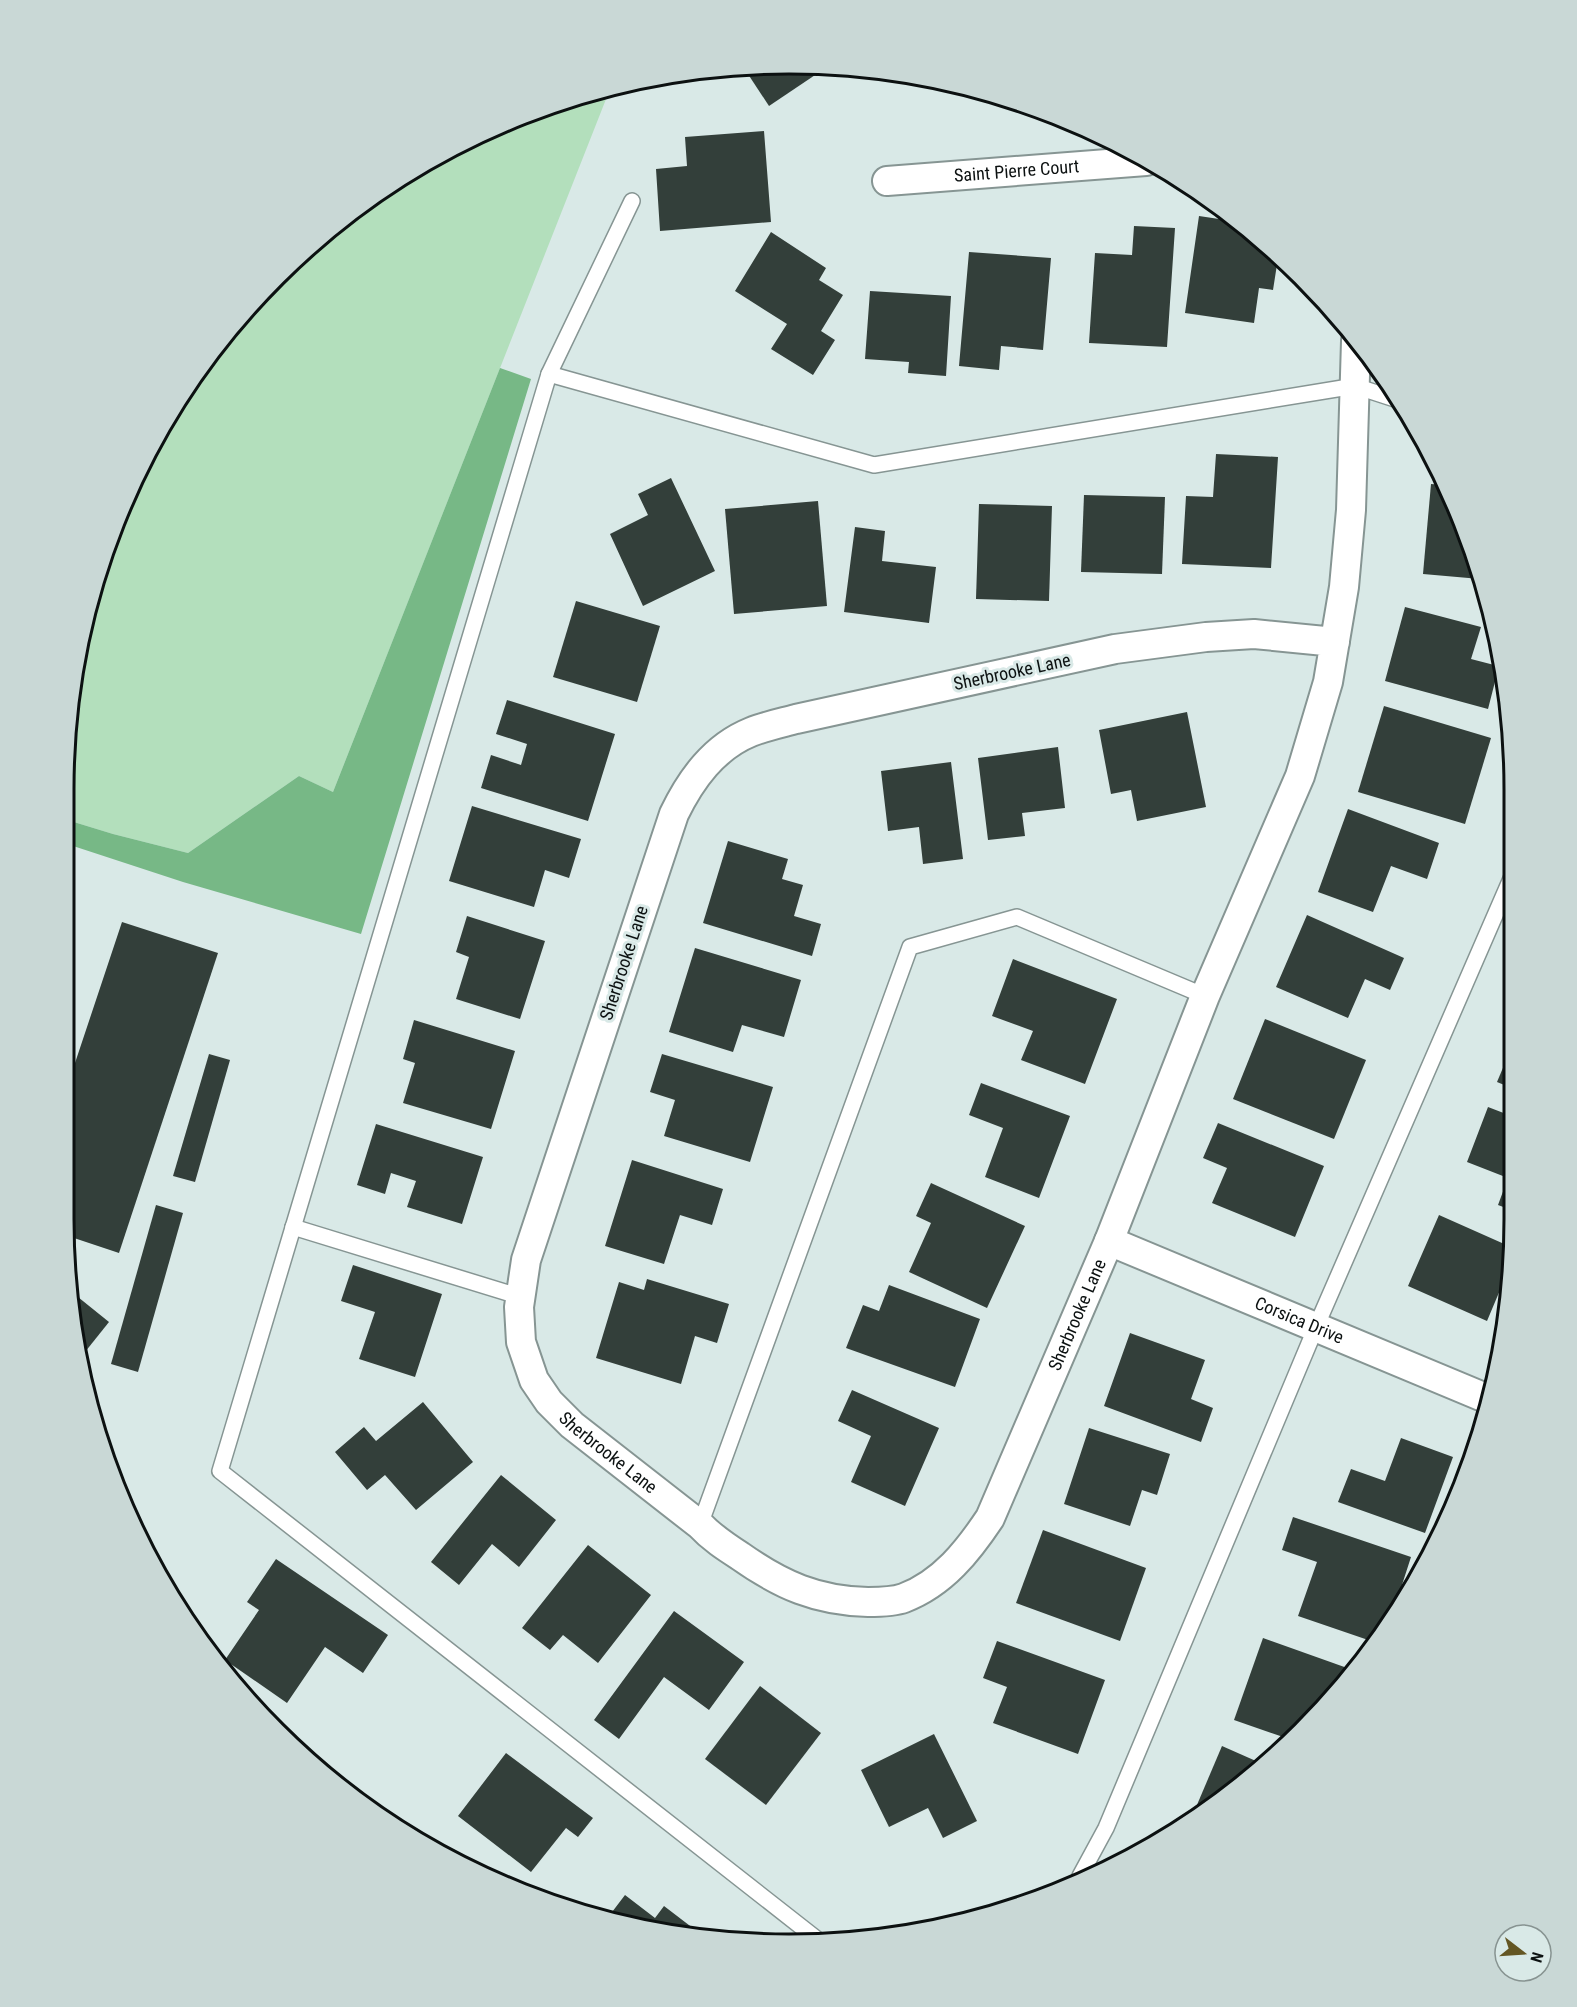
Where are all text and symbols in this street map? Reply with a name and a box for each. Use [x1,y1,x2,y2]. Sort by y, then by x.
street label: Saint Pierre Court [953,155,1080,186]
street label: Sherbrooke Lane [951,649,1072,694]
street label: Sherbrooke Lane [595,903,652,1023]
street label: Sherbrooke Lane [1044,1256,1110,1374]
street label: Corsica Drive [1252,1292,1347,1348]
street label: Sherbrooke Lane [555,1407,661,1497]
north arrow [1493,1923,1553,1983]
text: N [1526,1950,1547,1965]

